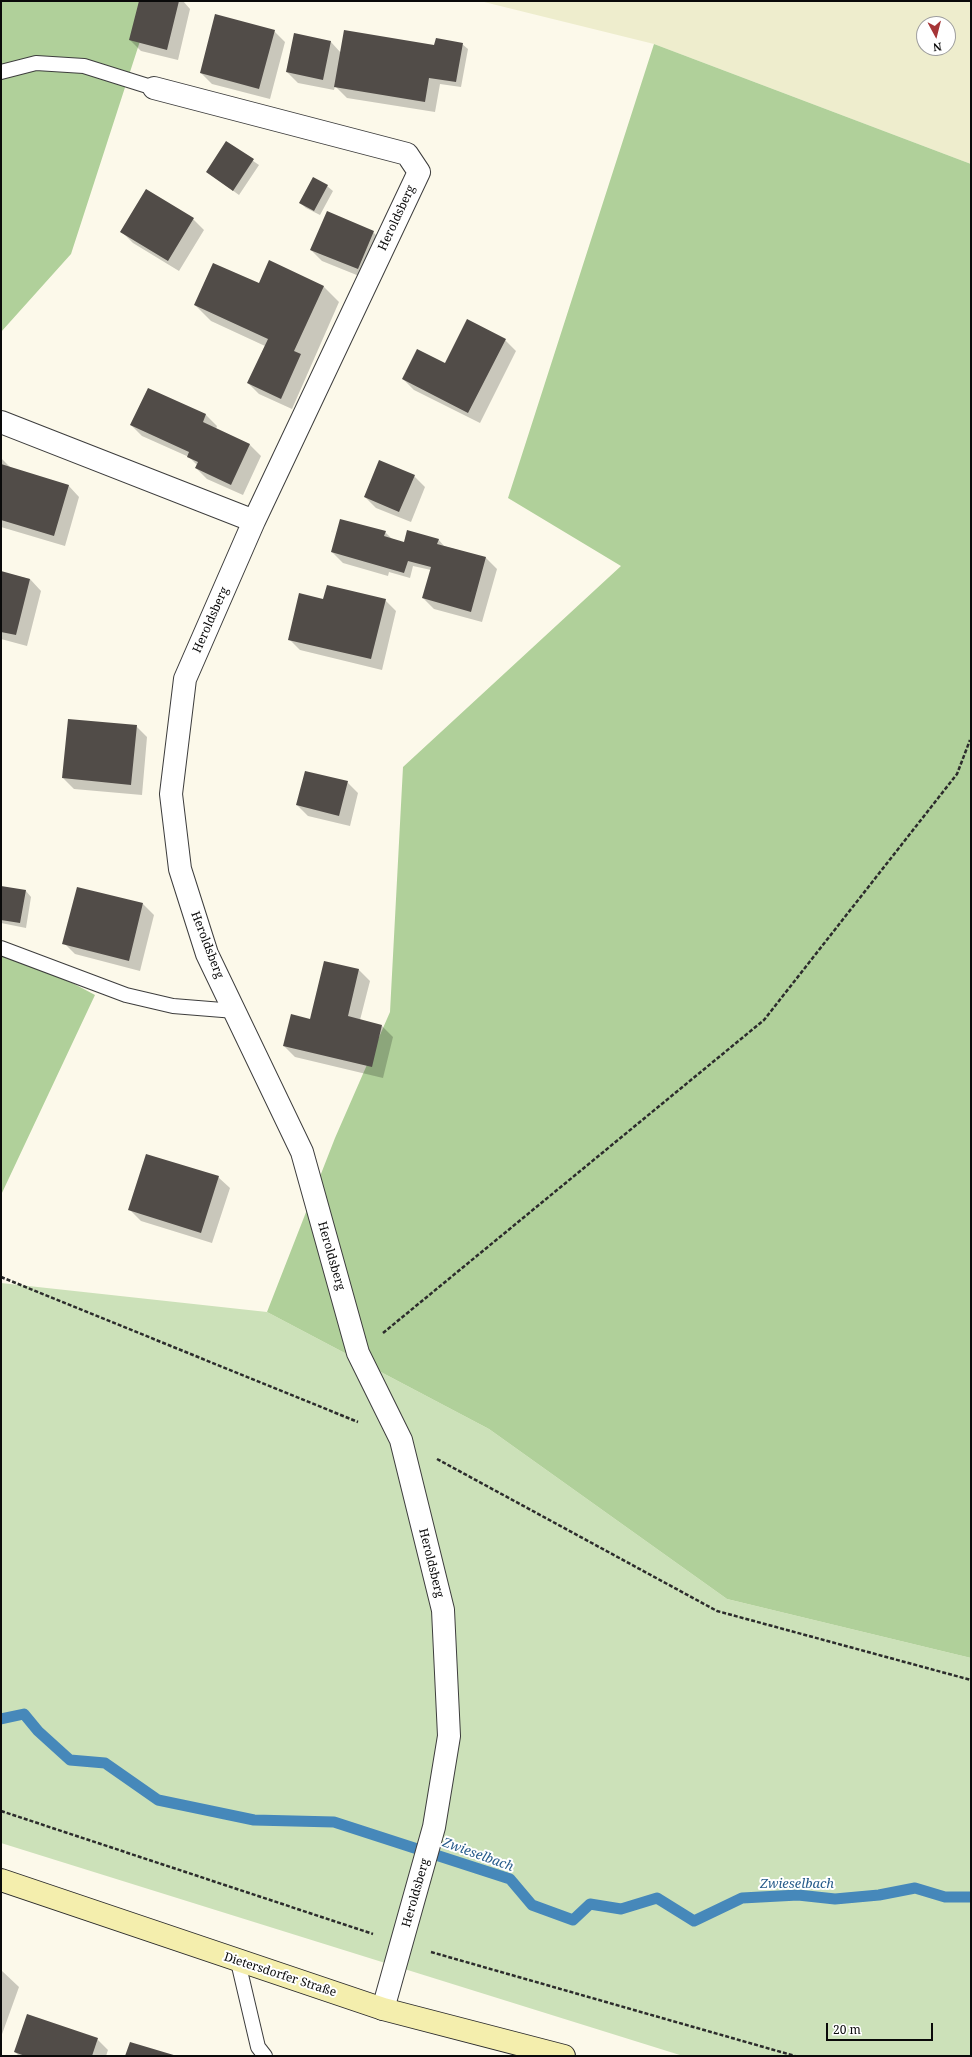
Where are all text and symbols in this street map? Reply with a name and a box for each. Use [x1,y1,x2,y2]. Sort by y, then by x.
north arrow [916,16,956,56]
text: N [932,39,943,55]
street label: Heroldsberg [375,183,419,253]
street label: Heroldsberg [190,585,232,655]
street label: Heroldsberg [188,909,226,981]
street label: Heroldsberg [314,1220,348,1292]
street label: Heroldsberg [415,1527,447,1599]
water label: Zwieselbach [440,1835,516,1875]
street label: Heroldsberg [399,1857,433,1929]
water label: Zwieselbach [760,1876,834,1892]
street label: Dietersdorfer Straße [222,1950,338,2000]
scale bar [828,2015,935,2041]
text: 20 m [833,2021,861,2038]

